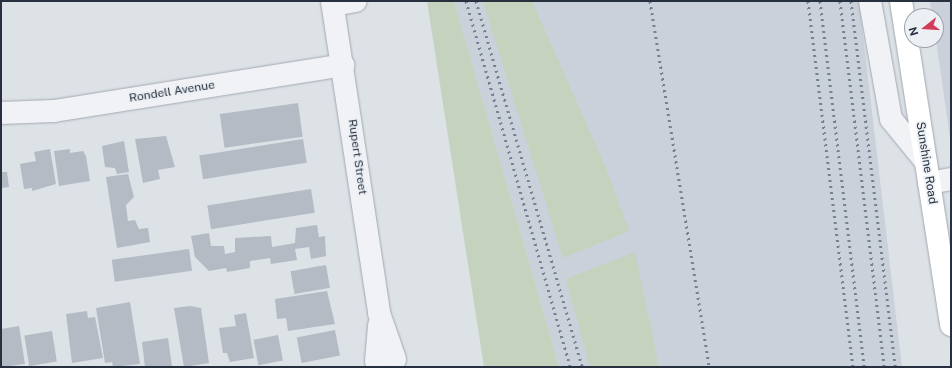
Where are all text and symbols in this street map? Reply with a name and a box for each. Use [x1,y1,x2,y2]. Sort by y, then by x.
north arrow [904,8,944,48]
text: N [906,25,920,37]
street label: Rondell Avenue [128,78,216,106]
street label: Rupert Street [345,118,369,196]
street label: Sunshine Road [912,121,940,205]

